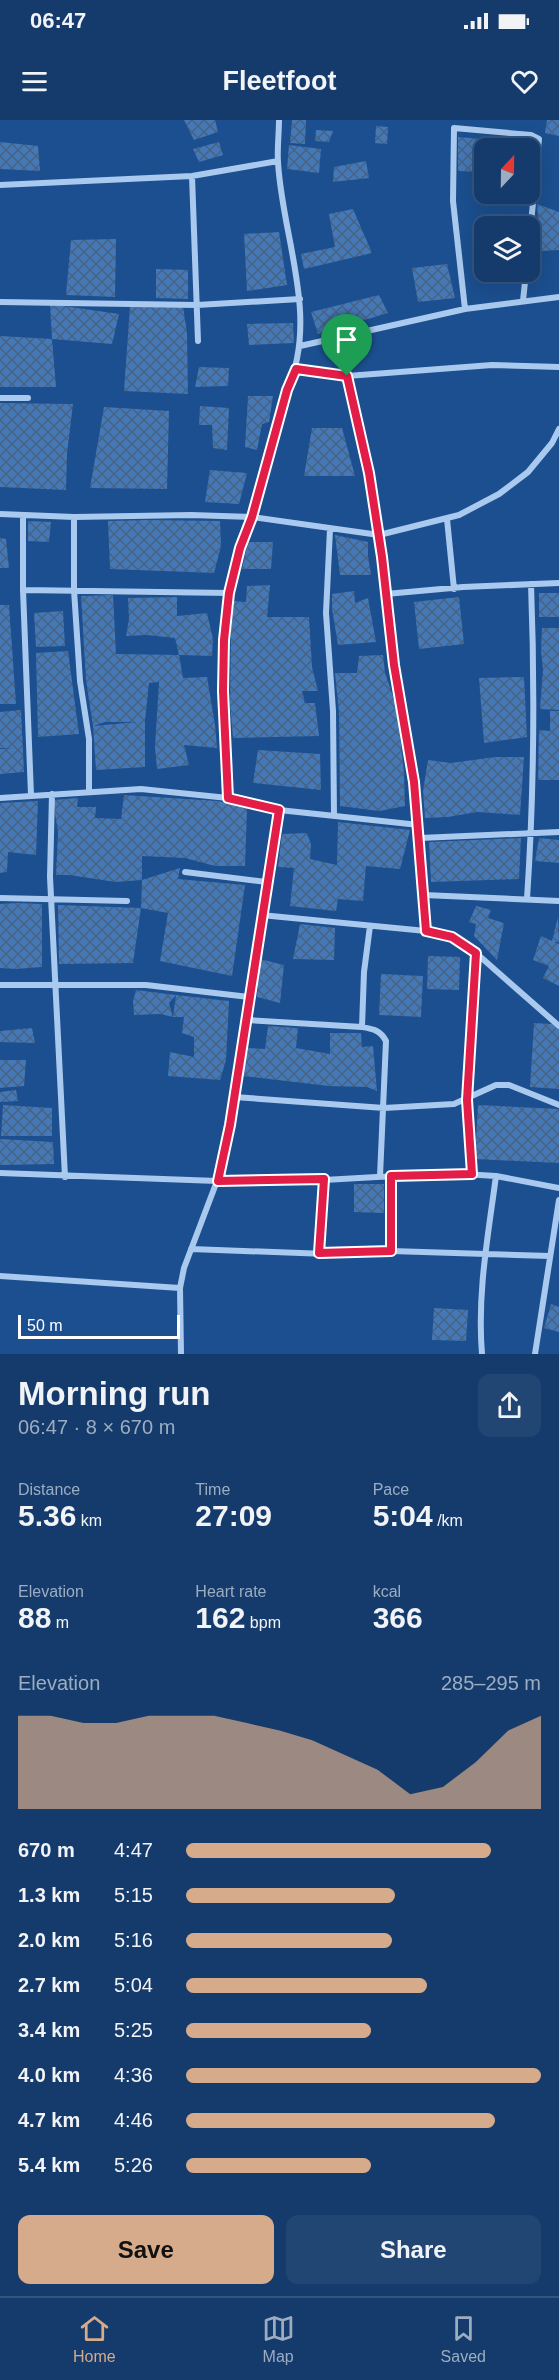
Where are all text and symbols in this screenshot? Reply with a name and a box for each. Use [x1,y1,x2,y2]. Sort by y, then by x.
text: 06:47 [30,8,86,33]
icon: menu [18,65,51,98]
icon: heart [508,65,541,98]
text: Fleetfoot [223,66,337,96]
north arrow [474,138,540,204]
map controls [474,138,540,282]
button: layers [474,216,540,282]
pin [321,314,372,376]
icon: arrive [330,323,363,356]
scale bar [18,1312,180,1340]
text: 50 m [27,1317,63,1334]
button: share [478,1374,541,1437]
text: Morning run [18,1375,210,1412]
text: 06:47 · 8 × 670 m [18,1416,175,1438]
text: Distance [18,1481,80,1498]
text: Time [195,1481,230,1498]
text: Pace [373,1481,409,1498]
text: 5.36 [18,1499,76,1532]
text: 27:09 [195,1499,272,1532]
text: 5:04 [373,1499,433,1532]
text: km [76,1512,102,1529]
text: /km [433,1512,463,1529]
text: Elevation [18,1583,84,1600]
text: Heart rate [195,1583,266,1600]
text: kcal [373,1583,401,1600]
text: 88 [18,1601,51,1634]
text: 162 [195,1601,245,1634]
text: 366 [373,1601,423,1634]
text: m [51,1614,69,1631]
text: bpm [245,1614,281,1631]
text: Elevation [18,1672,100,1694]
text: 285–295 m [441,1672,541,1694]
text: 670 m [18,1839,75,1861]
text: 4:47 [114,1839,153,1861]
text: 1.3 km [18,1884,80,1906]
text: 5:15 [114,1884,153,1906]
text: 2.0 km [18,1929,80,1951]
text: 5:16 [114,1929,153,1951]
text: 2.7 km [18,1974,80,1996]
text: 5:04 [114,1974,153,1996]
text: 3.4 km [18,2019,80,2041]
text: 5:25 [114,2019,153,2041]
text: 4.0 km [18,2064,80,2086]
text: 4:36 [114,2064,153,2086]
text: 4.7 km [18,2109,80,2131]
text: 4:46 [114,2109,153,2131]
text: 5.4 km [18,2154,80,2176]
text: 5:26 [114,2154,153,2176]
button: Save [18,2215,274,2284]
button: Share [286,2215,541,2284]
tab: Home [73,2312,116,2366]
tab: Map [262,2312,295,2366]
tab: Saved [441,2312,486,2366]

